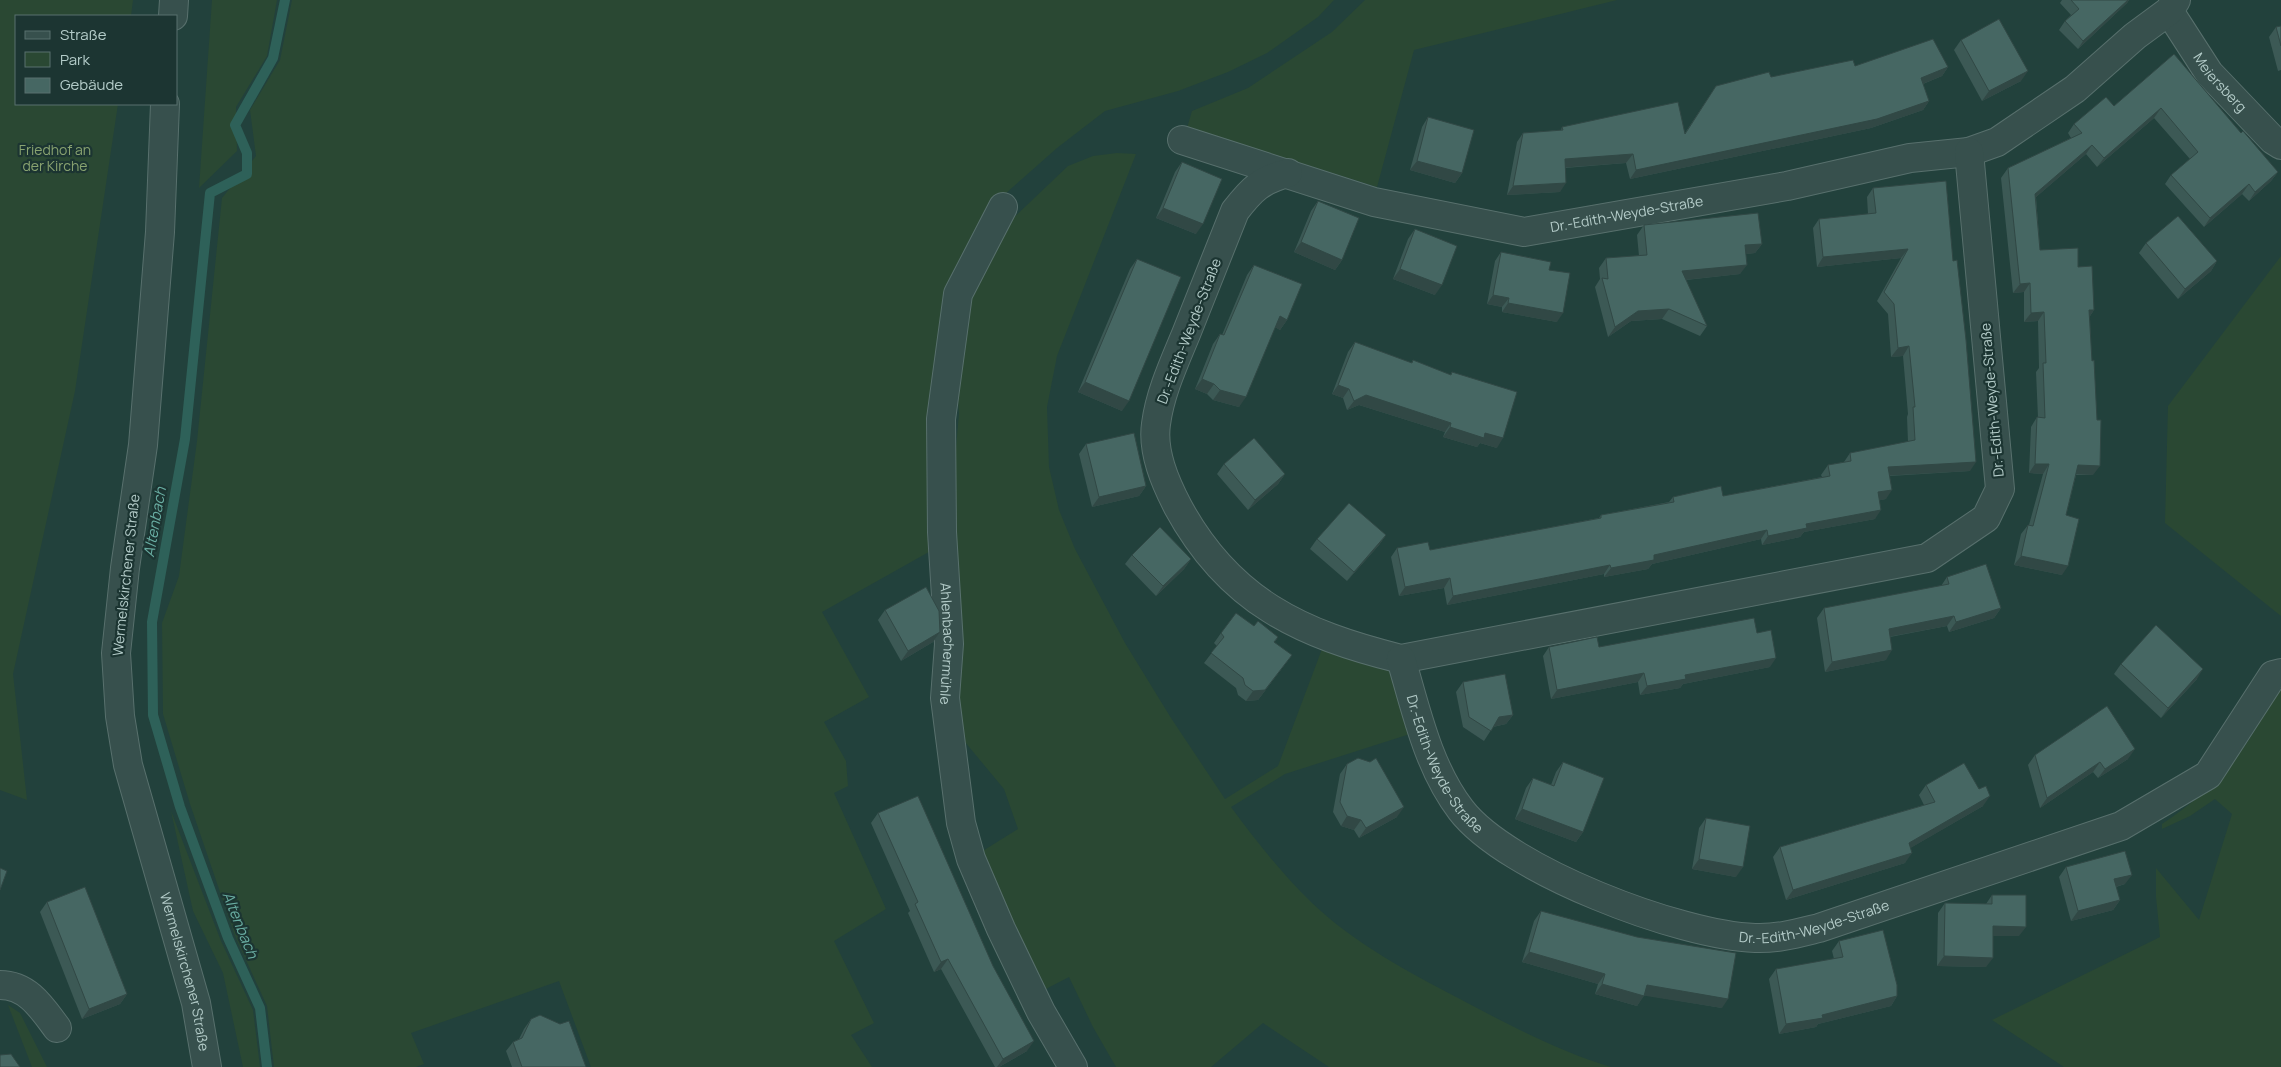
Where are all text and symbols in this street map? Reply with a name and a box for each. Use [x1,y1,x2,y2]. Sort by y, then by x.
legend [15,15,178,105]
text: Straße [60,24,107,45]
text: Park [60,49,90,70]
street label: Meiersberg [2189,49,2251,116]
text: Gebäude [60,74,123,95]
park label: Friedhof an der Kirche [19,140,91,175]
street label: Dr.-Edith-Weyde-Straße [1549,191,1704,236]
street label: Dr.-Edith-Weyde-Straße [1152,255,1225,406]
street label: Dr.-Edith-Weyde-Straße [1975,322,2008,478]
water label: Altenbach [138,484,171,558]
street label: Wermelskirchener Straße [108,493,143,657]
street label: Ahlenbachermühle [936,582,959,706]
street label: Dr.-Edith-Weyde-Straße [1403,692,1488,837]
water label: Altenbach [218,888,264,962]
street label: Wermelskirchener Straße [156,890,214,1053]
street label: Dr.-Edith-Weyde-Straße [1738,895,1892,947]

